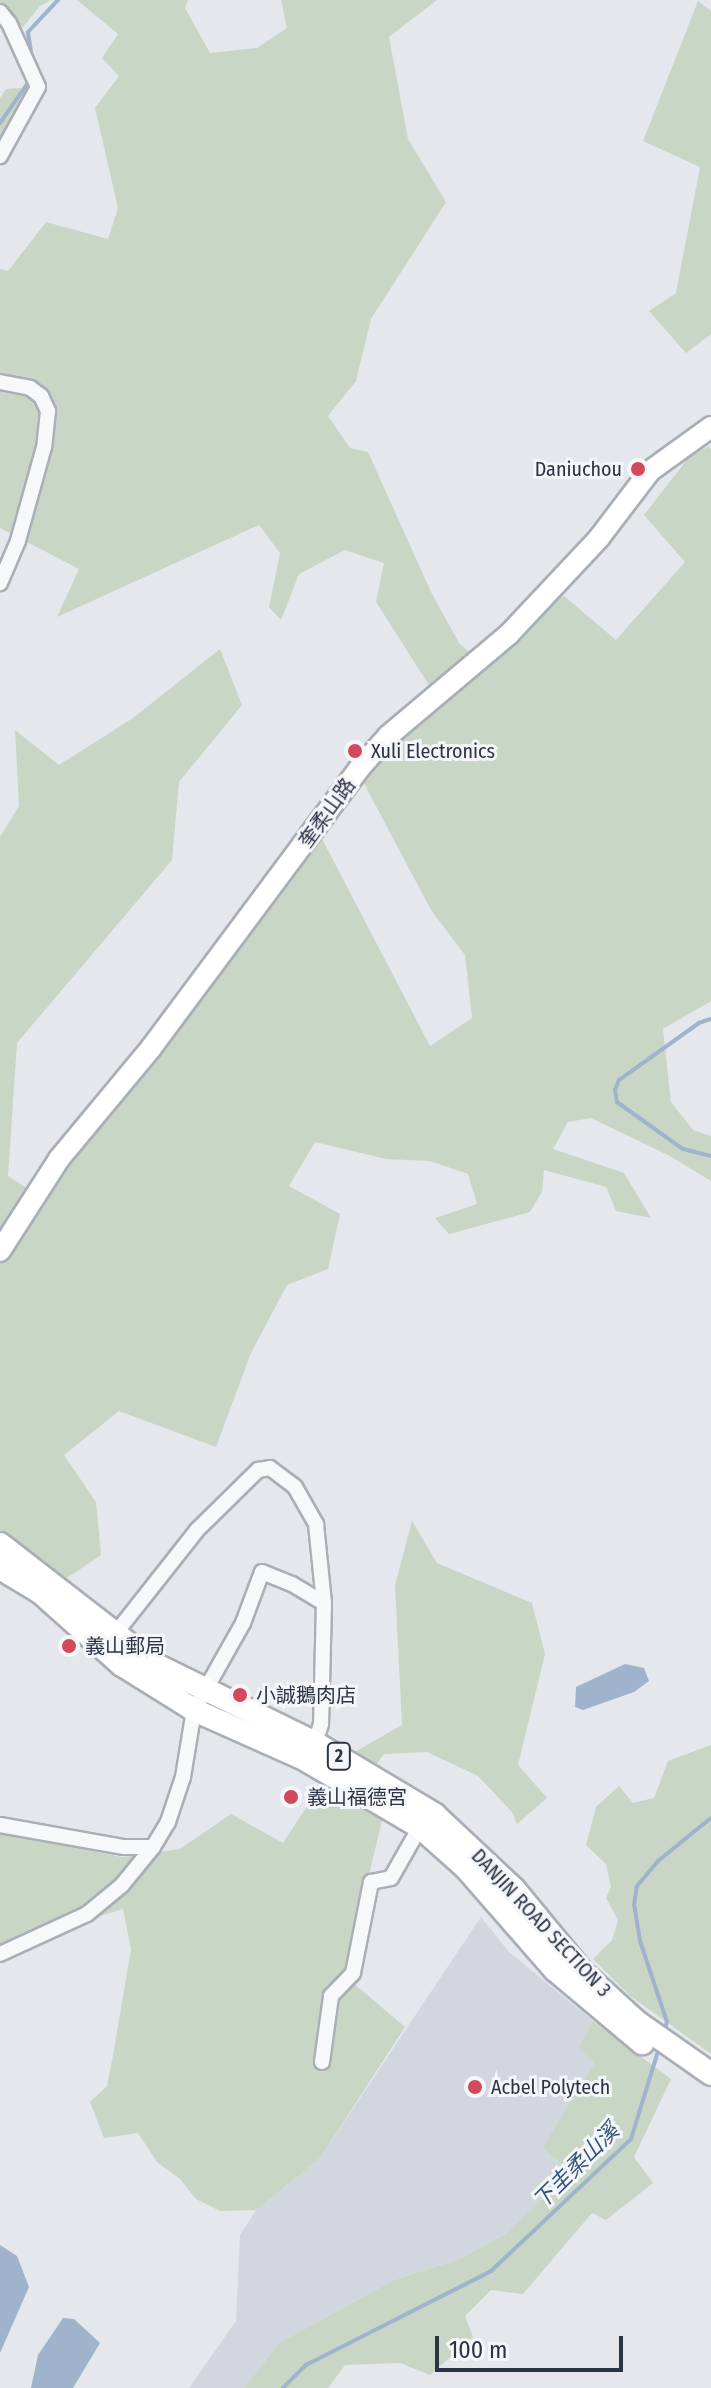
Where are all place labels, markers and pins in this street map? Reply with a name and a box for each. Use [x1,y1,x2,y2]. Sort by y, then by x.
place label: Daniuchou [535,457,622,481]
marker: Daniuchou [629,460,647,478]
place label: Xuli Electronics [371,739,495,763]
marker: Xuli Electronics [346,742,364,760]
place label: 義山郵局 [85,1634,165,1658]
marker: 義山郵局 [60,1637,78,1655]
place label: 小誠鵝肉店 [256,1683,356,1707]
marker: 小誠鵝肉店 [231,1686,249,1704]
place label: 義山福德宮 [307,1785,407,1809]
marker: 義山福德宮 [282,1788,300,1806]
place label: Acbel Polytech [491,2075,610,2099]
marker: Acbel Polytech [466,2078,484,2096]

